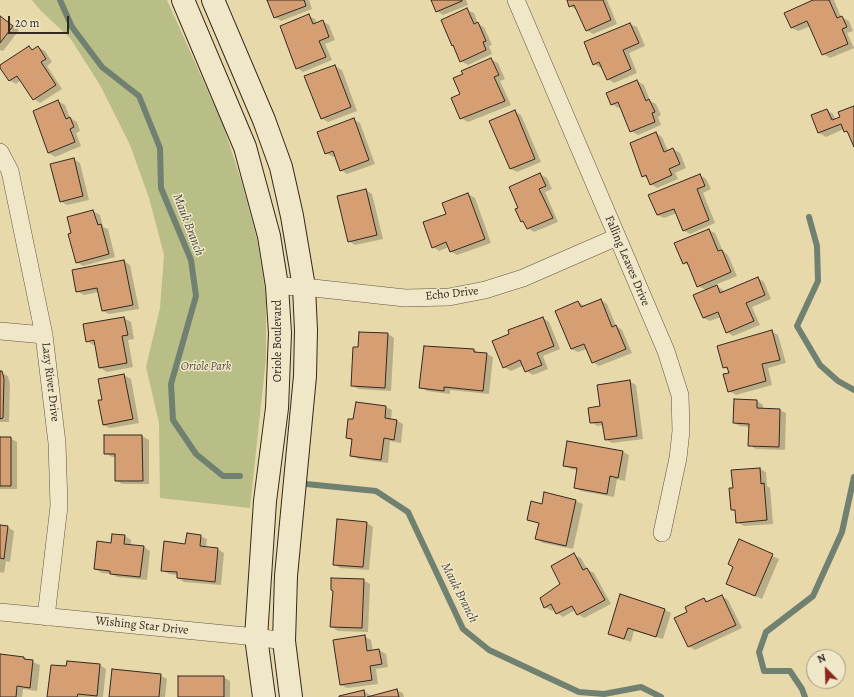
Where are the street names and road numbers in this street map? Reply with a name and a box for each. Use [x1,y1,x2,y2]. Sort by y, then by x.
street label: Falling Leaves Drive [601,214,653,308]
street label: Echo Drive [425,284,479,304]
street label: Oriole Boulevard [271,300,285,382]
street label: Lazy River Drive [38,341,62,423]
street label: Wishing Star Drive [95,614,189,638]

